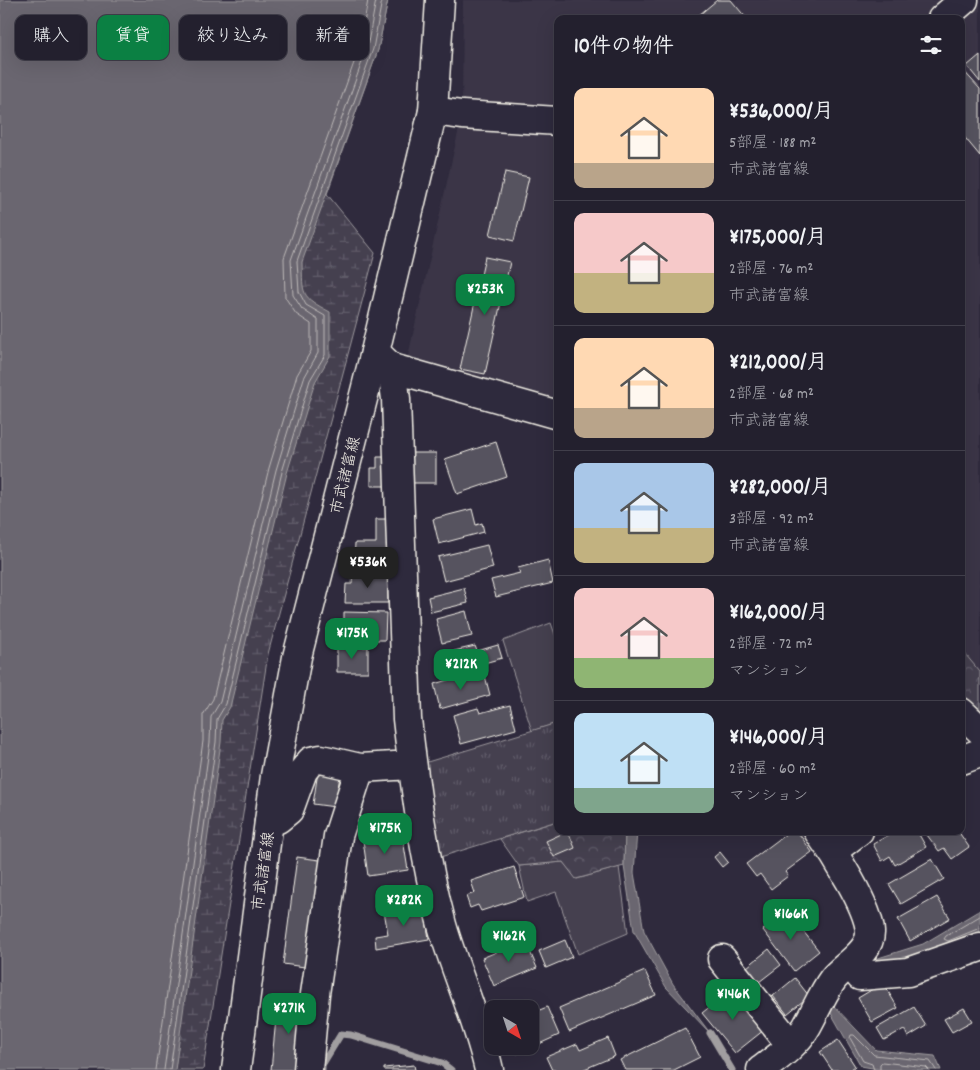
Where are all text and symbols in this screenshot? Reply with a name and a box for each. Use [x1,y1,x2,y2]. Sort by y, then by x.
chip: 購入 [15,15,87,60]
chip: 賃貸 [97,15,169,60]
chip: 絞り込み [179,15,287,60]
chip: 新着 [297,15,369,60]
icon: filters [917,31,945,59]
text: 10件の物件 [574,33,674,63]
text: ¥536,000/月 [729,98,834,128]
icon: home [614,108,674,168]
text: 5部屋 · 188 m² [729,132,816,155]
text: 市武諸富線 [729,159,809,182]
text: ¥175,000/月 [729,224,827,254]
icon: home [614,233,674,293]
text: 2部屋 · 76 m² [729,258,813,281]
pin: ¥253K [450,274,520,316]
text: ¥253K [467,278,503,301]
text: 市武諸富線 [729,285,809,308]
text: ¥212,000/月 [729,349,827,379]
icon: home [614,358,674,418]
text: 2部屋 · 68 m² [729,383,814,406]
text: 市武諸富線 [729,410,809,433]
street label: 市武諸富線 [326,434,367,517]
text: ¥282,000/月 [729,474,831,504]
icon: home [614,483,674,543]
text: 3部屋 · 92 m² [729,508,814,531]
text: 市武諸富線 [729,535,809,558]
pin: ¥536K [333,546,403,589]
text: ¥536K [349,551,387,574]
text: ¥162,000/月 [729,599,829,629]
icon: home [614,608,674,668]
pin: ¥175K [317,618,387,660]
text: ¥175K [336,622,368,645]
text: 2部屋 · 72 m² [729,633,813,656]
pin: ¥212K [426,648,496,691]
text: ¥212K [445,653,477,676]
text: マンション [729,660,808,683]
text: ¥146,000/月 [729,724,828,754]
icon: home [614,733,674,793]
text: 2部屋 · 60 m² [729,758,816,781]
text: マンション [729,785,808,808]
pin: ¥175K [350,812,420,855]
text: ¥175K [369,817,401,840]
street label: 市武諸富線 [248,830,281,913]
pin: ¥282K [369,884,439,927]
text: ¥282K [386,889,422,912]
pin: ¥166K [756,898,826,941]
text: ¥166K [774,903,808,926]
pin: ¥162K [474,920,544,963]
text: ¥162K [492,925,526,948]
pin: ¥146K [698,978,768,1021]
text: ¥146K [716,983,750,1006]
pin: ¥271K [254,992,324,1035]
text: ¥271K [273,997,305,1020]
north arrow [484,1000,539,1055]
map controls [484,1000,539,1055]

